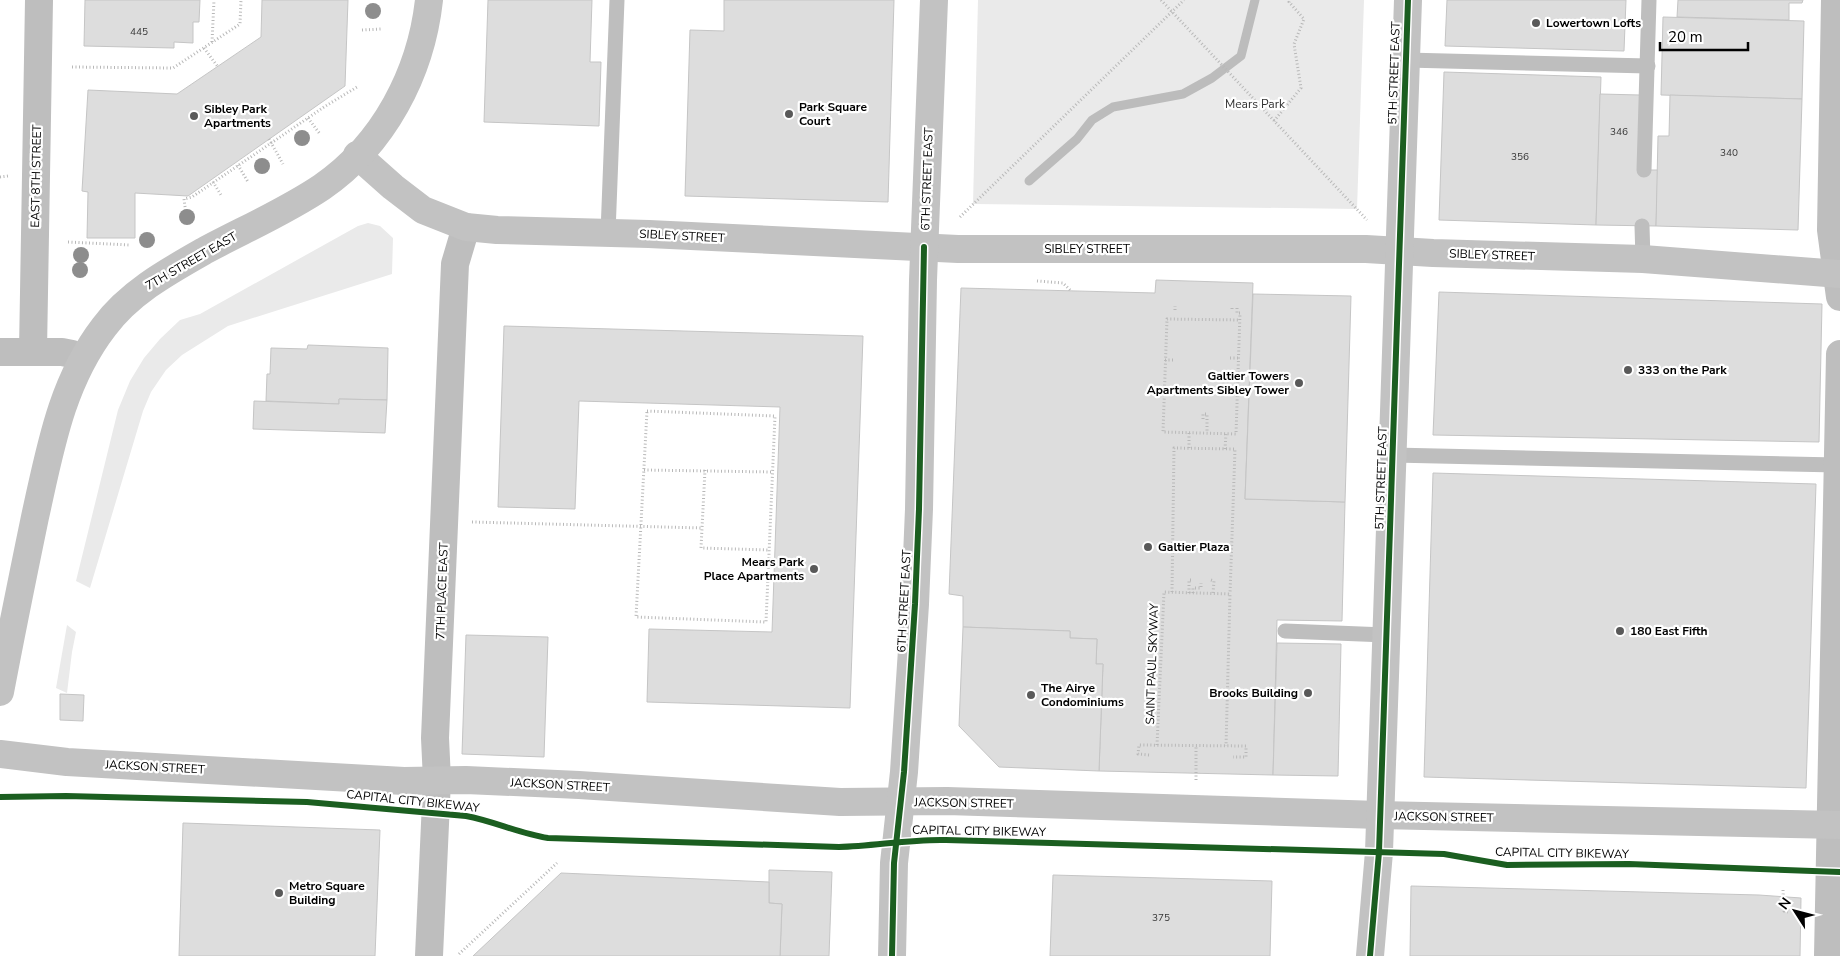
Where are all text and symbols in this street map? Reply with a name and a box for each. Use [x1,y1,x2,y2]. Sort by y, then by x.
place label: Lowertown Lofts [1546,15,1641,31]
marker: Lowertown Lofts [1530,17,1542,29]
street label: 5TH STREET EAST [1384,20,1404,125]
scale bar [1660,20,1748,52]
house number: 445 [130,25,148,39]
text: 20 m [1668,27,1703,47]
park label: Mears Park [1225,96,1286,112]
place label: Park Square Court [799,99,867,129]
place label: Sibley Park Apartments [204,101,271,131]
marker: Park Square Court [783,108,795,120]
marker: Sibley Park Apartments [188,110,200,122]
street label: EAST 8TH STREET [27,124,45,228]
house number: 346 [1610,125,1628,139]
street label: 6TH STREET EAST [917,126,937,231]
house number: 340 [1720,146,1738,160]
house number: 356 [1511,150,1529,164]
street label: SIBLEY STREET [639,226,726,246]
street label: 7TH STREET EAST [142,228,240,294]
street label: SIBLEY STREET [1044,241,1131,257]
street label: SIBLEY STREET [1449,246,1536,265]
place label: 333 on the Park [1638,362,1727,378]
marker: 333 on the Park [1622,364,1634,376]
place label: Galtier Towers Apartments Sibley Tower [1147,368,1289,398]
marker: Galtier Towers Apartments Sibley Tower [1293,377,1305,389]
street label: 5TH STREET EAST [1371,425,1391,530]
place label: Galtier Plaza [1158,539,1230,555]
street label: 7TH PLACE EAST [432,541,452,640]
marker: Galtier Plaza [1142,541,1154,553]
street label: 6TH STREET EAST [893,548,915,653]
place label: Mears Park Place Apartments [704,554,805,584]
marker: Mears Park Place Apartments [808,563,820,575]
street label: SAINT PAUL SKYWAY [1142,602,1162,725]
place label: 180 East Fifth [1630,623,1708,639]
marker: 180 East Fifth [1614,625,1626,637]
place label: The Airye Condominiums [1041,680,1124,710]
place label: Brooks Building [1209,685,1298,701]
marker: Brooks Building [1302,687,1314,699]
marker: The Airye Condominiums [1025,689,1037,701]
street label: JACKSON STREET [104,756,206,778]
street label: JACKSON STREET [509,774,611,796]
street label: CAPITAL CITY BIKEWAY [346,786,481,816]
street label: JACKSON STREET [913,794,1015,812]
street label: JACKSON STREET [1393,808,1495,826]
street label: CAPITAL CITY BIKEWAY [912,822,1047,840]
street label: CAPITAL CITY BIKEWAY [1495,844,1630,862]
place label: Metro Square Building [289,878,365,908]
north arrow [1770,886,1820,936]
marker: Metro Square Building [273,887,285,899]
text: N [1774,894,1796,913]
house number: 375 [1152,911,1170,925]

